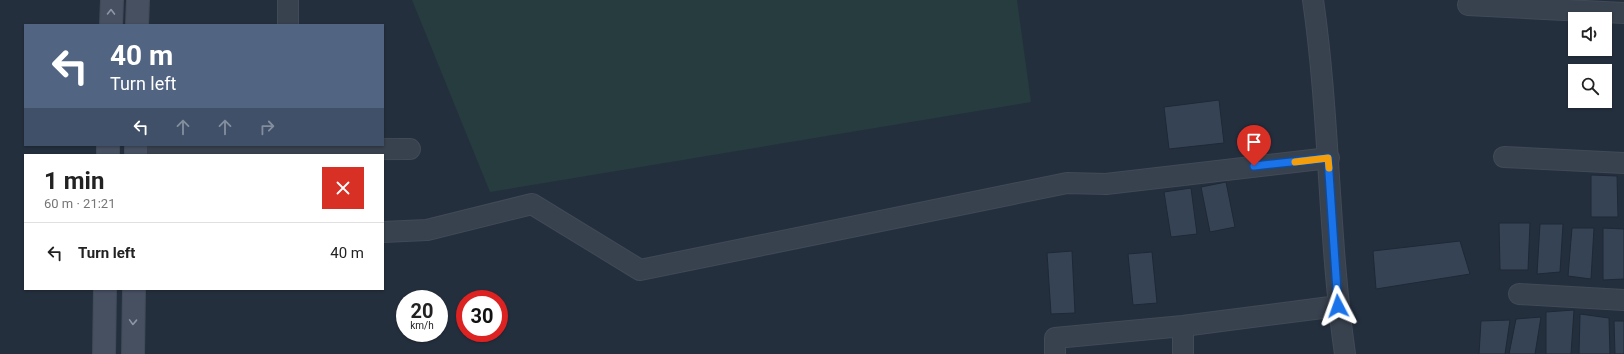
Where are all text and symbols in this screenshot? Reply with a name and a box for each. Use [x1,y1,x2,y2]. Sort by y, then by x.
one-way arrow [107,9,115,15]
map controls [1568,12,1612,108]
button: sound [1568,12,1612,56]
text: 40 m [110,39,173,72]
icon: left [44,40,96,92]
button: search [1568,64,1612,108]
text: Turn left [110,73,176,94]
icon: left [130,116,152,138]
icon: ahead [172,116,194,138]
icon: ahead [214,116,236,138]
icon: right [256,116,278,138]
pin [1237,125,1271,166]
icon: arrive [1243,131,1265,153]
text: 1 min [44,167,104,195]
button: close [322,167,364,209]
text: 60 m · 21:21 [44,196,115,211]
icon: left [44,242,66,264]
text: Turn left [78,244,135,262]
text: 40 m [330,244,364,262]
position arrow [1317,285,1359,327]
speed limit sign: 30 [456,290,508,342]
text: 20 [411,299,433,323]
one-way arrow [129,318,138,325]
text: km/h [410,320,434,331]

